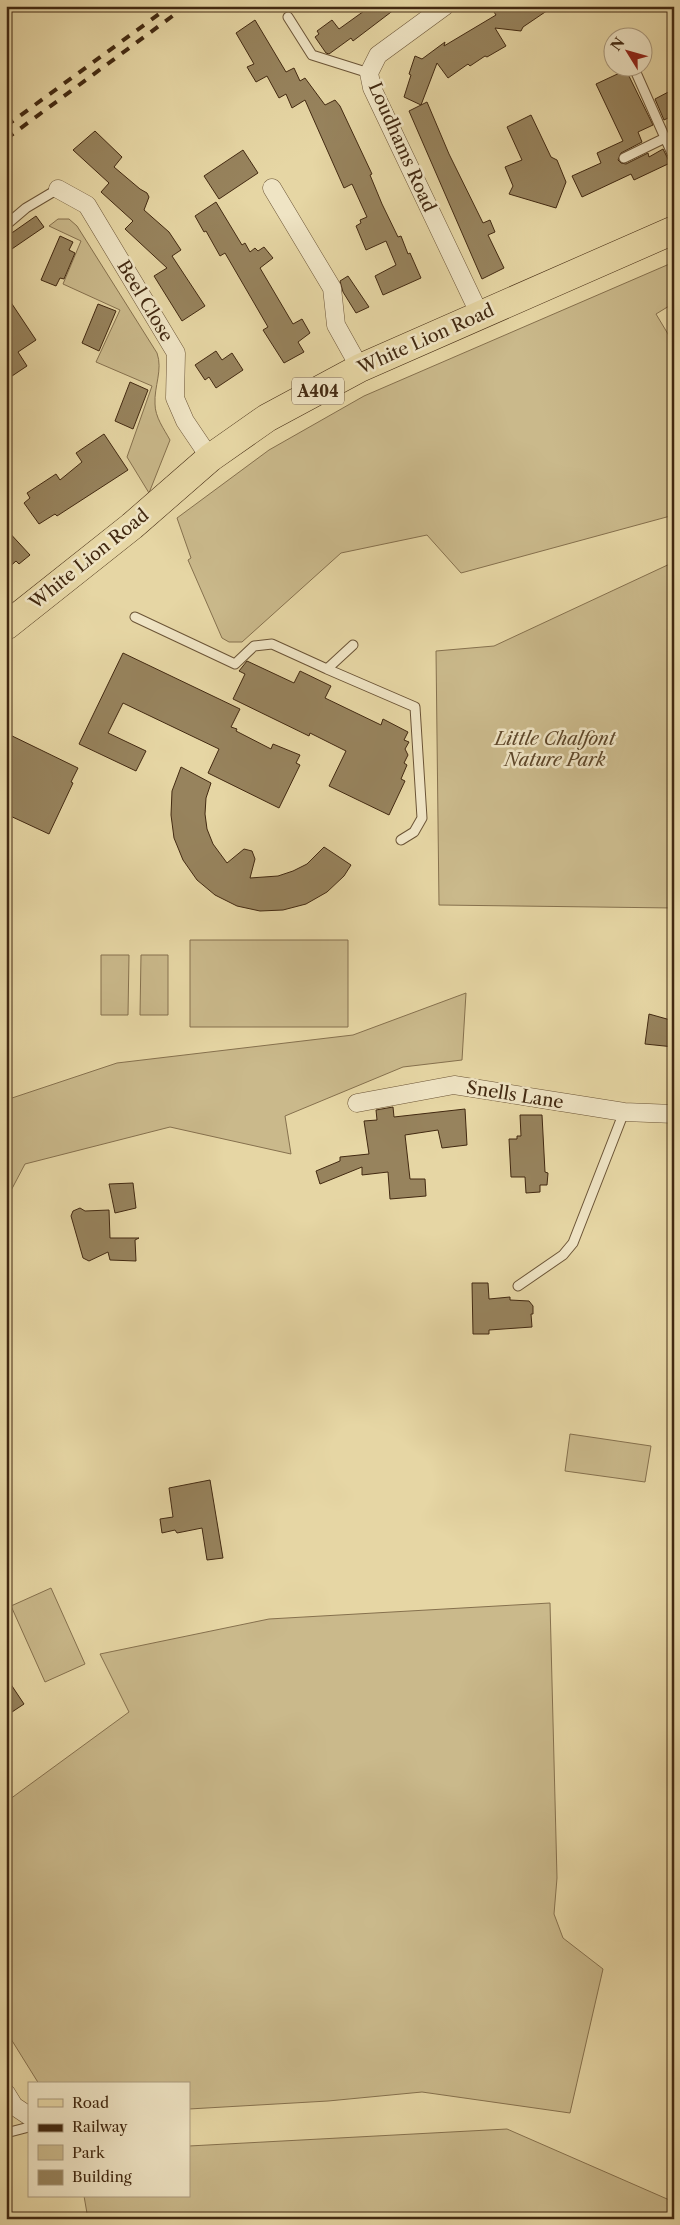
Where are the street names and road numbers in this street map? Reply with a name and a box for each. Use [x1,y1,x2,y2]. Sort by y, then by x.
street label: Loudhams Road [364,79,440,215]
street label: Beel Close [112,256,178,346]
street label: White Lion Road [353,299,498,379]
road number: A404 [292,378,344,404]
street label: White Lion Road [24,504,153,614]
street label: Snells Lane [465,1076,565,1114]

